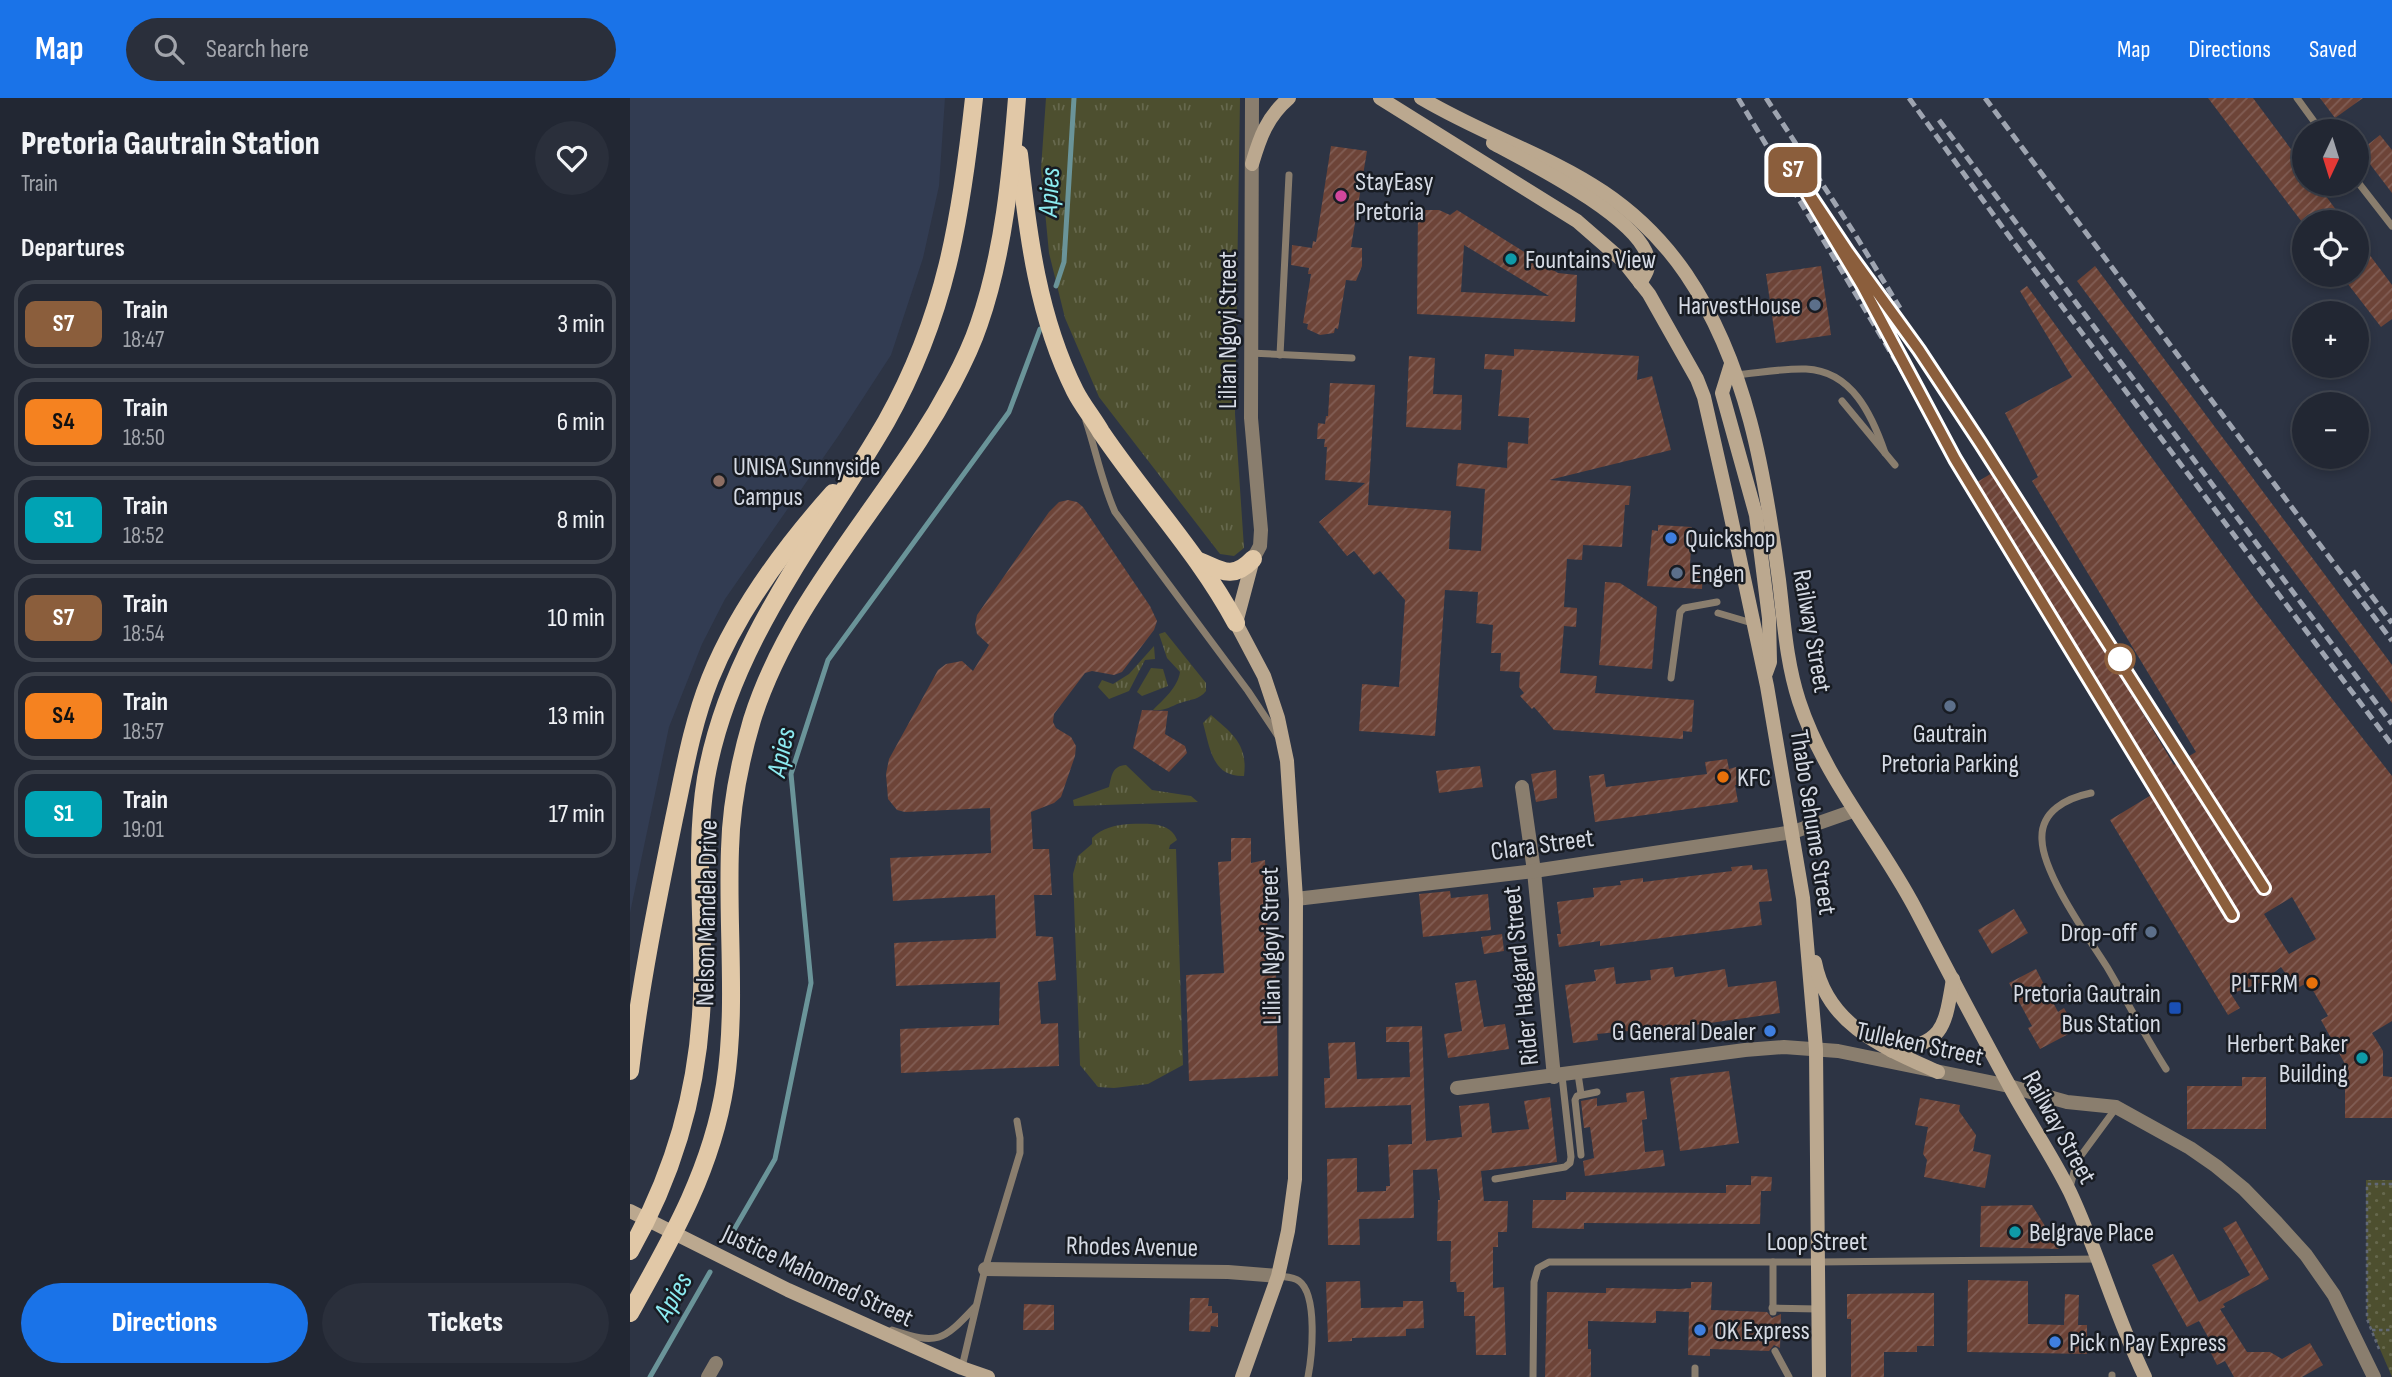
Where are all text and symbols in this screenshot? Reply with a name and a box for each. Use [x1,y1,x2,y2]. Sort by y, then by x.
search box [126,18,616,81]
text: Map [35,29,84,69]
icon: search [150,30,188,68]
text: Search here [206,34,309,65]
text: Map [2117,35,2150,64]
text: Directions [2188,35,2271,64]
text: Saved [2309,35,2357,64]
north arrow [2292,119,2370,196]
map controls [2292,119,2369,469]
button: heart [535,121,609,195]
text: Pretoria Gautrain Station [21,124,320,164]
line badge: S7 [1762,147,1824,193]
text: S7 [1782,155,1804,184]
water label: Apies [1032,166,1067,219]
place label: StayEasy Pretoria [1355,167,1433,228]
text: Train [21,170,58,198]
marker: StayEasy Pretoria [1333,188,1349,204]
button: locate [2292,210,2369,287]
text: Departures [21,233,125,264]
place label: Fountains View [1525,245,1657,276]
street label: Lilian Ngoyi Street [1213,251,1244,409]
marker: Fountains View [1503,251,1519,267]
place label: HarvestHouse [1678,291,1801,322]
text: Train [123,295,168,326]
marker: HarvestHouse [1807,297,1823,313]
button: + [2292,301,2369,378]
text: S7 [53,309,74,338]
text: 3 min [557,309,605,340]
text: 18:47 [123,326,164,354]
button: − [2292,392,2369,469]
text: Train [123,393,168,424]
text: S4 [52,407,75,436]
text: 6 min [557,407,605,438]
text: 18:50 [123,424,165,452]
place label: UNISA Sunnyside Campus [733,452,880,513]
marker: UNISA Sunnyside Campus [711,473,727,489]
text: Train [123,491,168,522]
text: S1 [53,505,74,534]
text: 8 min [557,505,605,536]
text: 18:52 [123,522,164,550]
place label: Quickshop [1685,524,1776,555]
marker: Quickshop [1663,530,1679,546]
place label: Engen [1691,559,1745,590]
marker: Engen [1669,565,1685,581]
street label: Railway Street [1785,567,1838,695]
text: Train [123,589,168,620]
text: S7 [53,603,74,632]
text: 10 min [548,603,605,634]
text: 18:54 [123,620,164,648]
unlabelled marker [2105,644,2135,674]
text: Train [123,687,168,718]
marker: Gautrain Pretoria Parking [1942,698,1958,714]
text: S4 [52,701,75,730]
text: 13 min [548,701,605,732]
text: 18:57 [123,718,164,746]
place label: Gautrain Pretoria Parking [1881,719,2019,780]
water label: Apies [760,725,803,781]
street label: Thabo Sehume Street [1783,728,1842,917]
place label: KFC [1737,763,1771,794]
marker: KFC [1715,769,1731,785]
text: Train [123,785,168,816]
text: S1 [53,799,74,828]
text: 17 min [549,799,605,830]
text: 19:01 [123,816,164,844]
street label: Nelson Mandela Drive [690,820,725,1006]
street label: Clara Street [1489,823,1596,868]
street label: Lilian Ngoyi Street [1255,867,1288,1025]
street label: Rider Haggard Street [1497,885,1546,1067]
place label: Drop-off [2060,918,2137,949]
marker: Drop-off [2143,924,2159,940]
place label: PLTFRM [2231,969,2298,1000]
marker: PLTFRM [2304,975,2320,991]
place label: Pretoria Gautrain Bus Station [2013,979,2161,1040]
marker: Pretoria Gautrain Bus Station [2167,1000,2183,1016]
street label: Tulleken Street [1853,1016,1986,1073]
place label: G General Dealer [1612,1017,1757,1048]
marker: G General Dealer [1762,1023,1778,1039]
place label: Herbert Baker Building [2227,1029,2349,1090]
marker: Herbert Baker Building [2354,1050,2370,1066]
street label: Railway Street [2015,1066,2102,1190]
street label: Justice Mahomed Street [716,1218,918,1334]
place label: Belgrave Place [2029,1218,2154,1249]
marker: Belgrave Place [2007,1224,2023,1240]
street label: Loop Street [1767,1227,1867,1258]
street label: Rhodes Avenue [1066,1231,1198,1264]
water label: Apies [646,1267,700,1327]
button: Directions [21,1283,308,1363]
button: Tickets [322,1283,609,1363]
place label: OK Express [1714,1316,1810,1347]
marker: OK Express [1692,1322,1708,1338]
place label: Pick n Pay Express [2069,1328,2226,1359]
marker: Pick n Pay Express [2047,1334,2063,1350]

